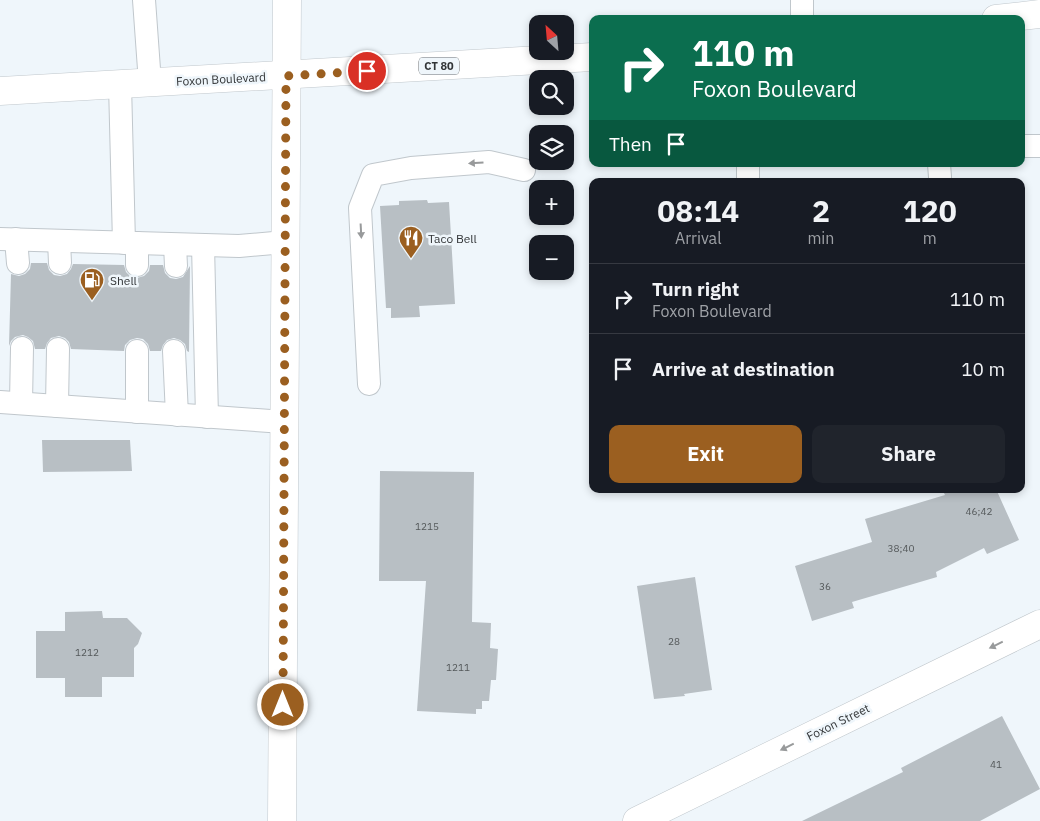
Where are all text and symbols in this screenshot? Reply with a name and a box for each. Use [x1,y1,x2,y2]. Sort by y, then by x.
north arrow [529,15,574,60]
map controls [529,15,574,280]
text: 110 m [692,30,795,76]
icon: right [609,35,674,100]
pin [346,50,388,92]
icon: arrive [353,57,381,85]
road number: CT 80 [419,58,459,74]
street label: Foxon Boulevard [176,69,266,89]
button: search [529,70,574,115]
text: Foxon Boulevard [692,74,857,103]
button: layers [529,125,574,170]
icon: arrive [662,130,690,158]
text: Then [609,132,652,156]
one-way arrow [468,160,484,168]
button: + [529,180,574,225]
text: 08:14 [657,191,739,230]
text: 2 [812,191,830,230]
text: 120 [903,191,957,230]
one-way arrow [357,224,365,240]
restaurant icon: Taco Bell [398,225,424,259]
text: Arrival [675,228,722,248]
text: min [807,228,834,248]
text: m [923,228,937,248]
place label: Taco Bell [428,231,477,246]
button: − [529,235,574,280]
fuel station icon: Shell [79,267,105,301]
place label: Shell [110,273,137,288]
text: Turn right [652,277,739,301]
icon: right [609,285,637,313]
text: 110 m [950,287,1005,311]
text: Foxon Boulevard [652,301,772,321]
icon: arrive [609,355,637,383]
text: Arrive at destination [652,357,835,381]
text: 10 m [961,357,1005,381]
button: Exit [609,425,802,483]
button: Share [812,425,1005,483]
house number: 46;42 [966,505,992,518]
house number: 1215 [415,520,439,533]
house number: 38;40 [888,542,914,555]
house number: 36 [819,580,831,593]
house number: 28 [668,635,680,648]
one-way arrow [989,641,1003,649]
house number: 1212 [75,646,99,659]
house number: 1211 [446,661,470,674]
position arrow [256,678,308,730]
street label: Foxon Street [804,700,872,744]
one-way arrow [780,744,794,752]
house number: 41 [990,758,1002,771]

